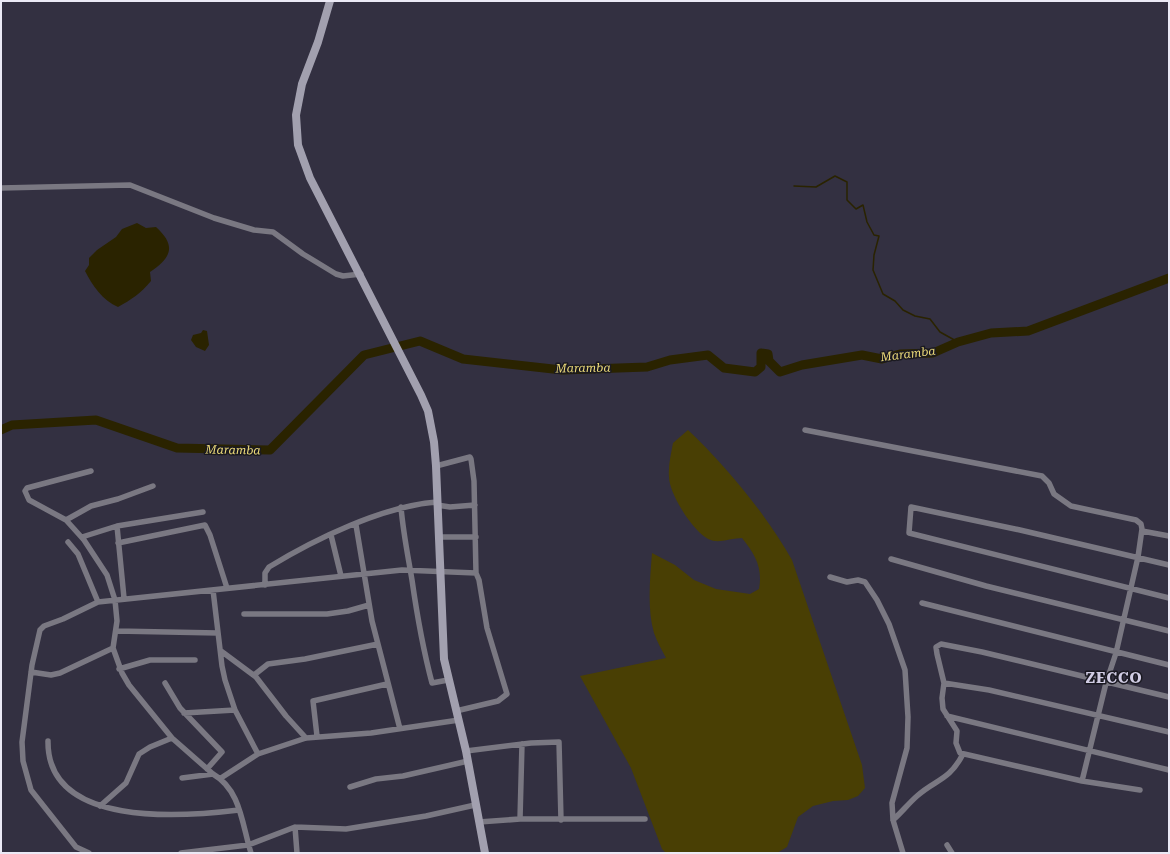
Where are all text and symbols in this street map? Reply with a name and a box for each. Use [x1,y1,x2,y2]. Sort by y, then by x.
water label: Maramba [879,344,936,364]
water label: Maramba [554,361,611,375]
water label: Maramba [204,443,261,457]
district label: ZECCO [1085,669,1143,687]

